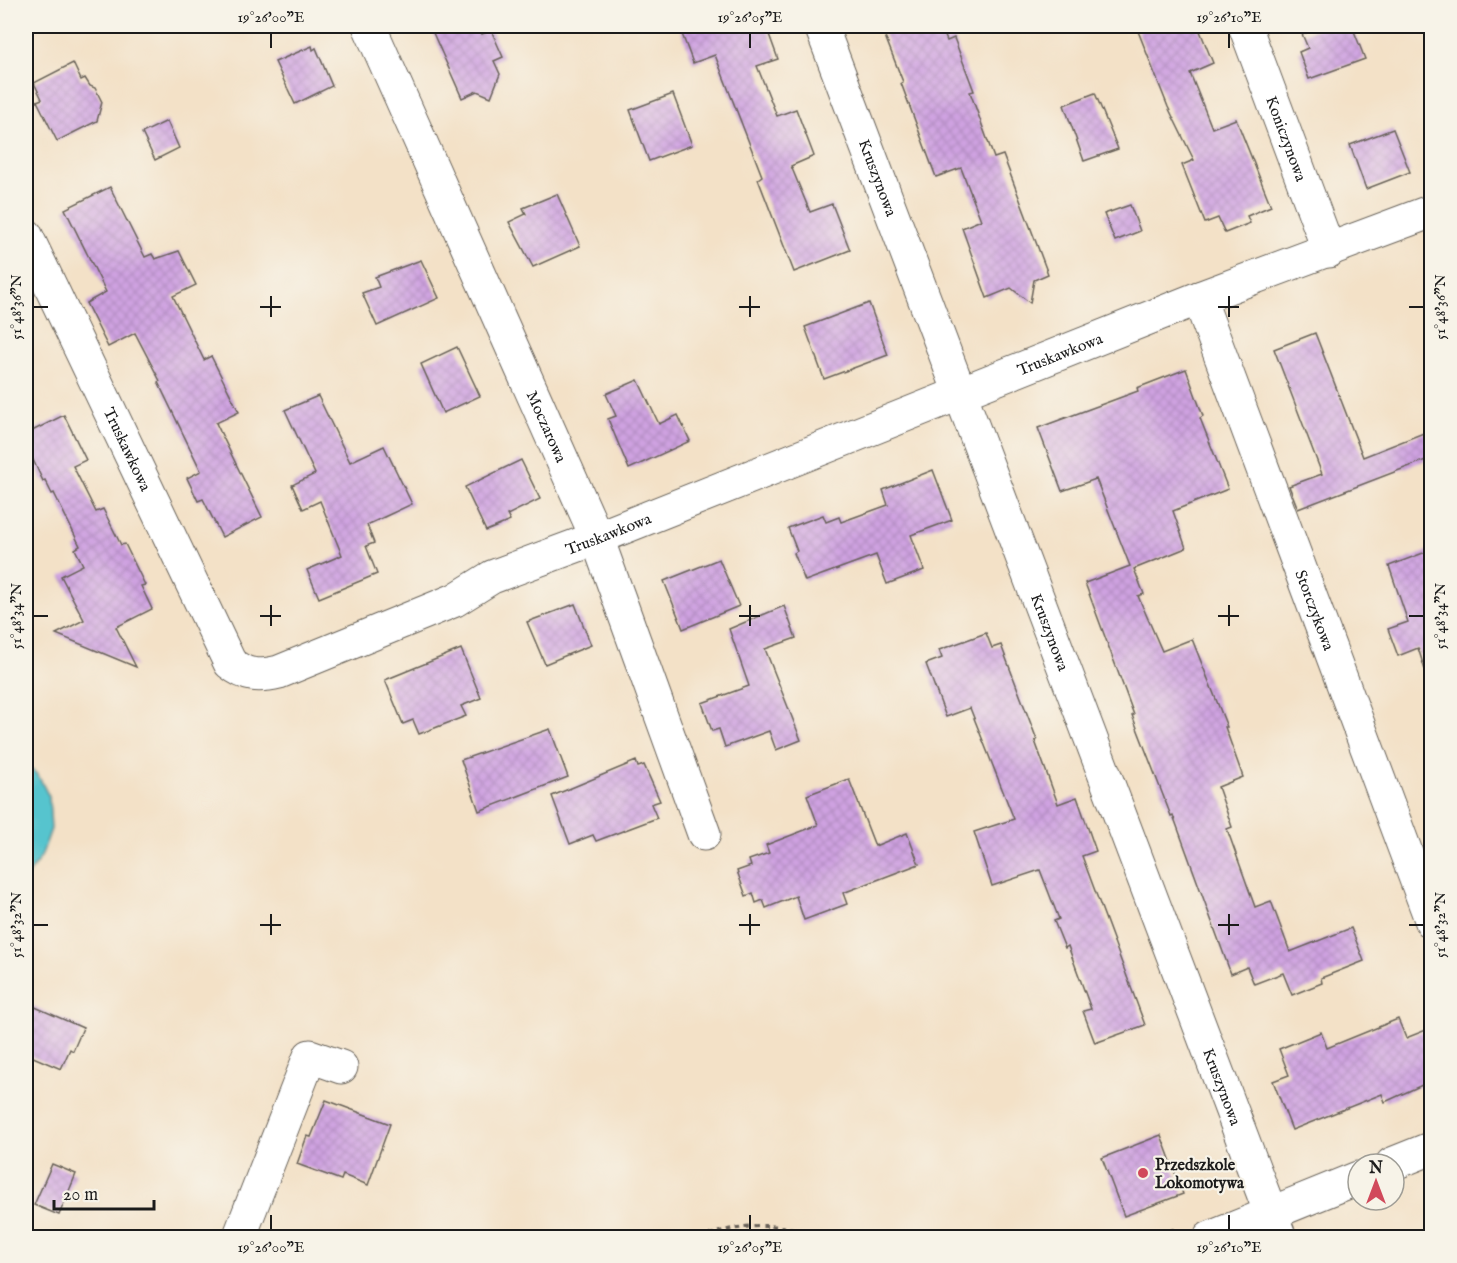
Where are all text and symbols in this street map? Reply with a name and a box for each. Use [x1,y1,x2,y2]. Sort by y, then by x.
text: 19°26'00"E [238,8,304,27]
text: 19°26'05"E [717,8,783,27]
text: 19°26'10"E [1196,8,1262,27]
street label: Koniczynowa [1260,94,1310,185]
street label: Kruszynowa [853,137,900,220]
text: 51°48'36"N [7,274,26,340]
text: 51°48'36"N [1431,274,1450,340]
street label: Truskawkowa [1015,329,1106,381]
street label: Moczarowa [521,388,570,466]
street label: Truskawkowa [98,405,155,495]
street label: Truskawkowa [563,509,655,561]
street label: Storczykowa [1289,568,1338,654]
text: 51°48'34"N [7,583,26,649]
text: 51°48'34"N [1431,583,1450,649]
street label: Kruszynowa [1025,591,1072,674]
text: 51°48'32"N [7,892,26,958]
text: 51°48'32"N [1431,892,1450,958]
street label: Kruszynowa [1197,1046,1244,1129]
north arrow [1346,1152,1406,1212]
place label: Przedszkole Lokomotywa [1155,1156,1245,1194]
text: N [1368,1159,1383,1179]
marker: Przedszkole Lokomotywa [1136,1166,1150,1180]
scale bar [54,1173,154,1211]
text: 20 m [63,1184,98,1207]
text: 19°26'00"E [238,1238,304,1257]
text: 19°26'05"E [717,1238,783,1257]
text: 19°26'10"E [1196,1238,1262,1257]

